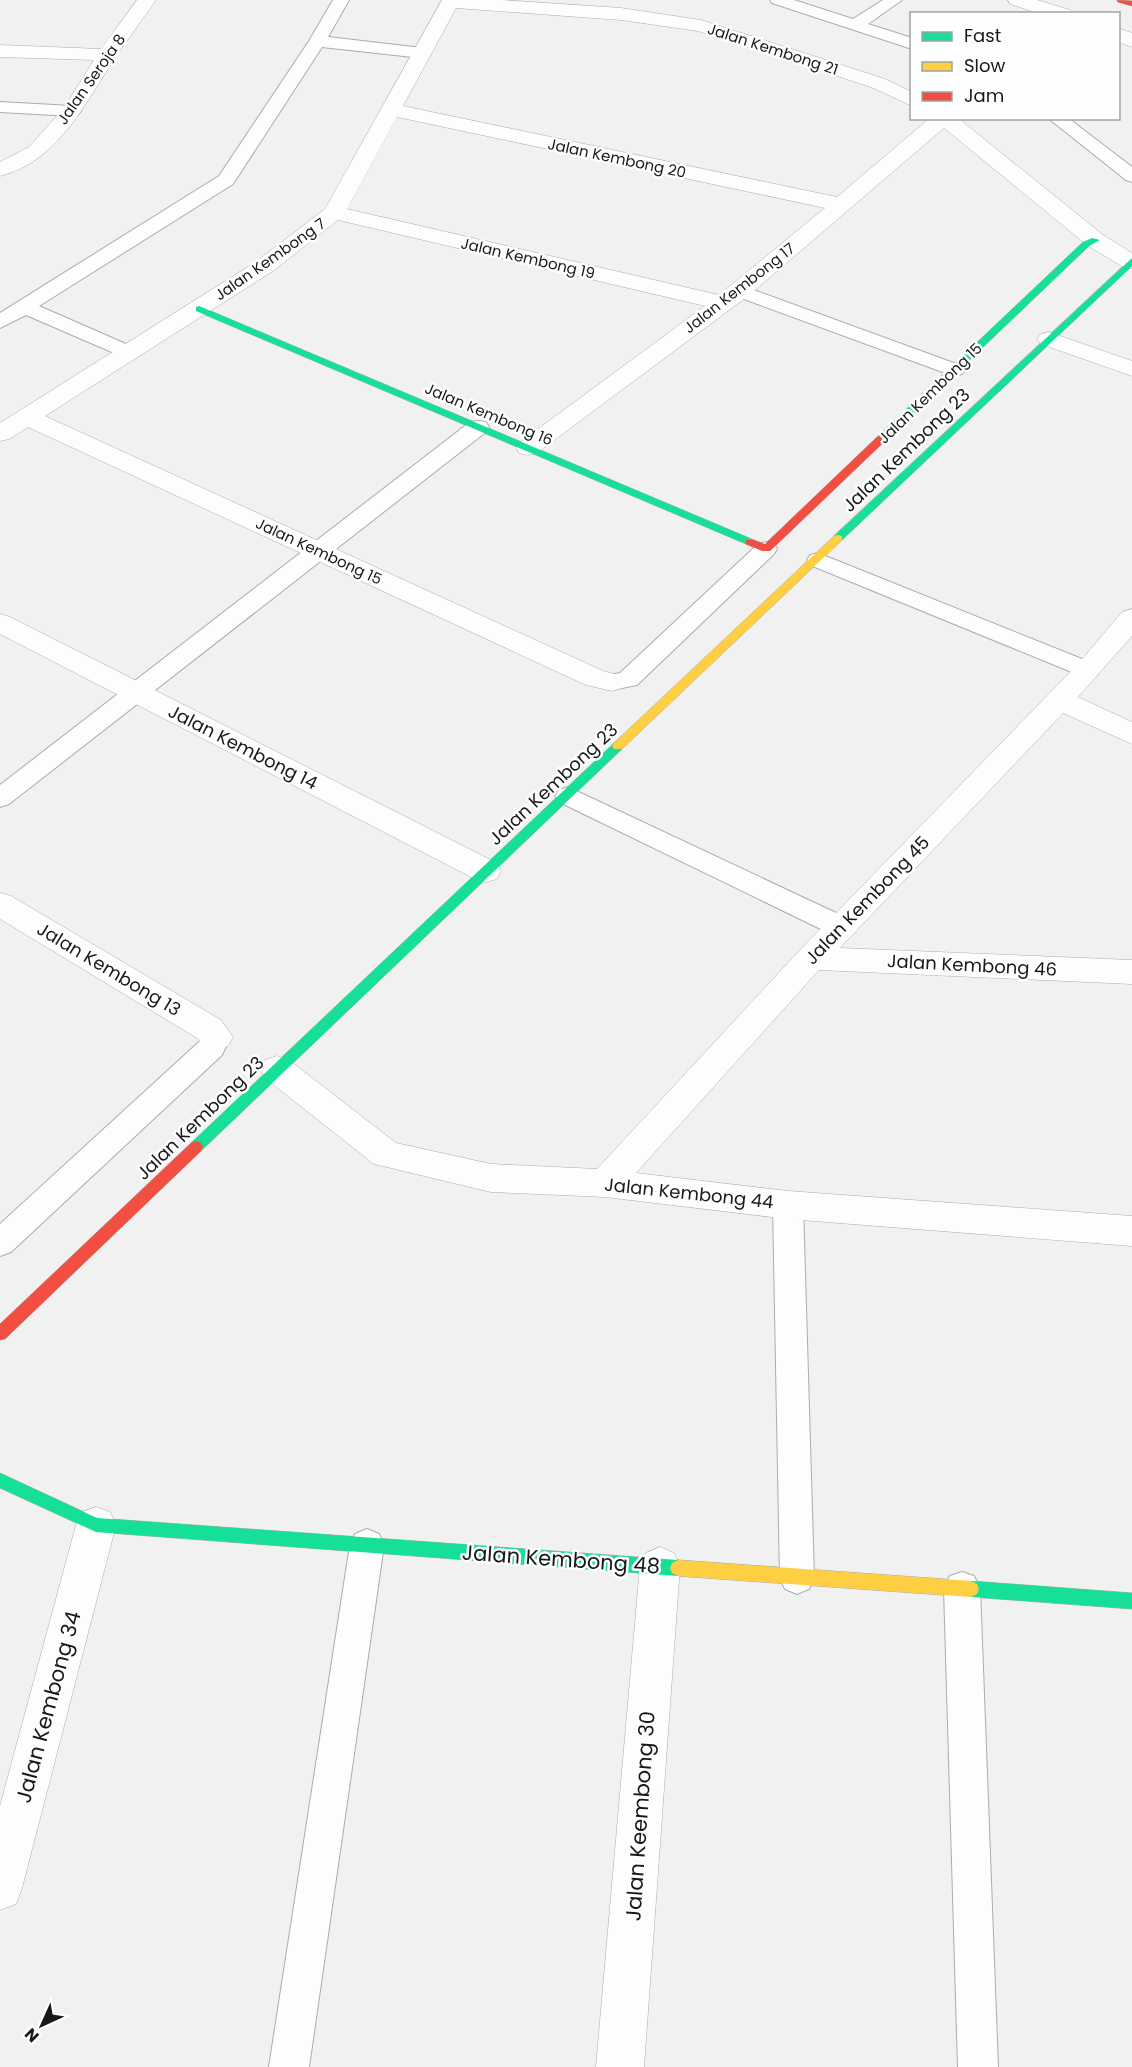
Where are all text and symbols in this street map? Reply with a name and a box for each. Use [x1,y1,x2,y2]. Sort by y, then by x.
legend [910,12,1120,120]
street label: Jalan Kembong 21 [705,18,841,80]
text: Fast [964,23,1001,48]
street label: Jalan Seroja 8 [52,29,130,129]
text: Slow [964,53,1006,78]
text: Jam [964,83,1004,108]
street label: Jalan Kembong 20 [546,133,688,183]
street label: Jalan Kembong 7 [210,213,330,305]
street label: Jalan Kembong 19 [459,232,597,284]
street label: Jalan Kembong 17 [679,238,799,338]
street label: Jalan Kembong 15 [873,338,987,448]
street label: Jalan Kembong 16 [422,378,556,450]
street label: Jalan Kembong 23 [837,383,975,517]
street label: Jalan Kembong 15 [252,513,386,589]
street label: Jalan Kembong 14 [164,699,322,795]
street label: Jalan Kembong 23 [483,717,623,851]
street label: Jalan Kembong 45 [799,830,935,970]
street label: Jalan Kembong 13 [32,916,186,1022]
street label: Jalan Kembong 46 [886,948,1058,982]
street label: Jalan Kembong 23 [131,1051,269,1185]
street label: Jalan Kembong 44 [603,1172,775,1214]
street label: Jalan Kembong 48 [461,1538,661,1580]
street label: Jalan Kembong 34 [8,1608,88,1806]
street label: Jalan Keembong 30 [618,1710,662,1922]
north arrow [12,1995,72,2055]
text: N [19,2023,44,2048]

